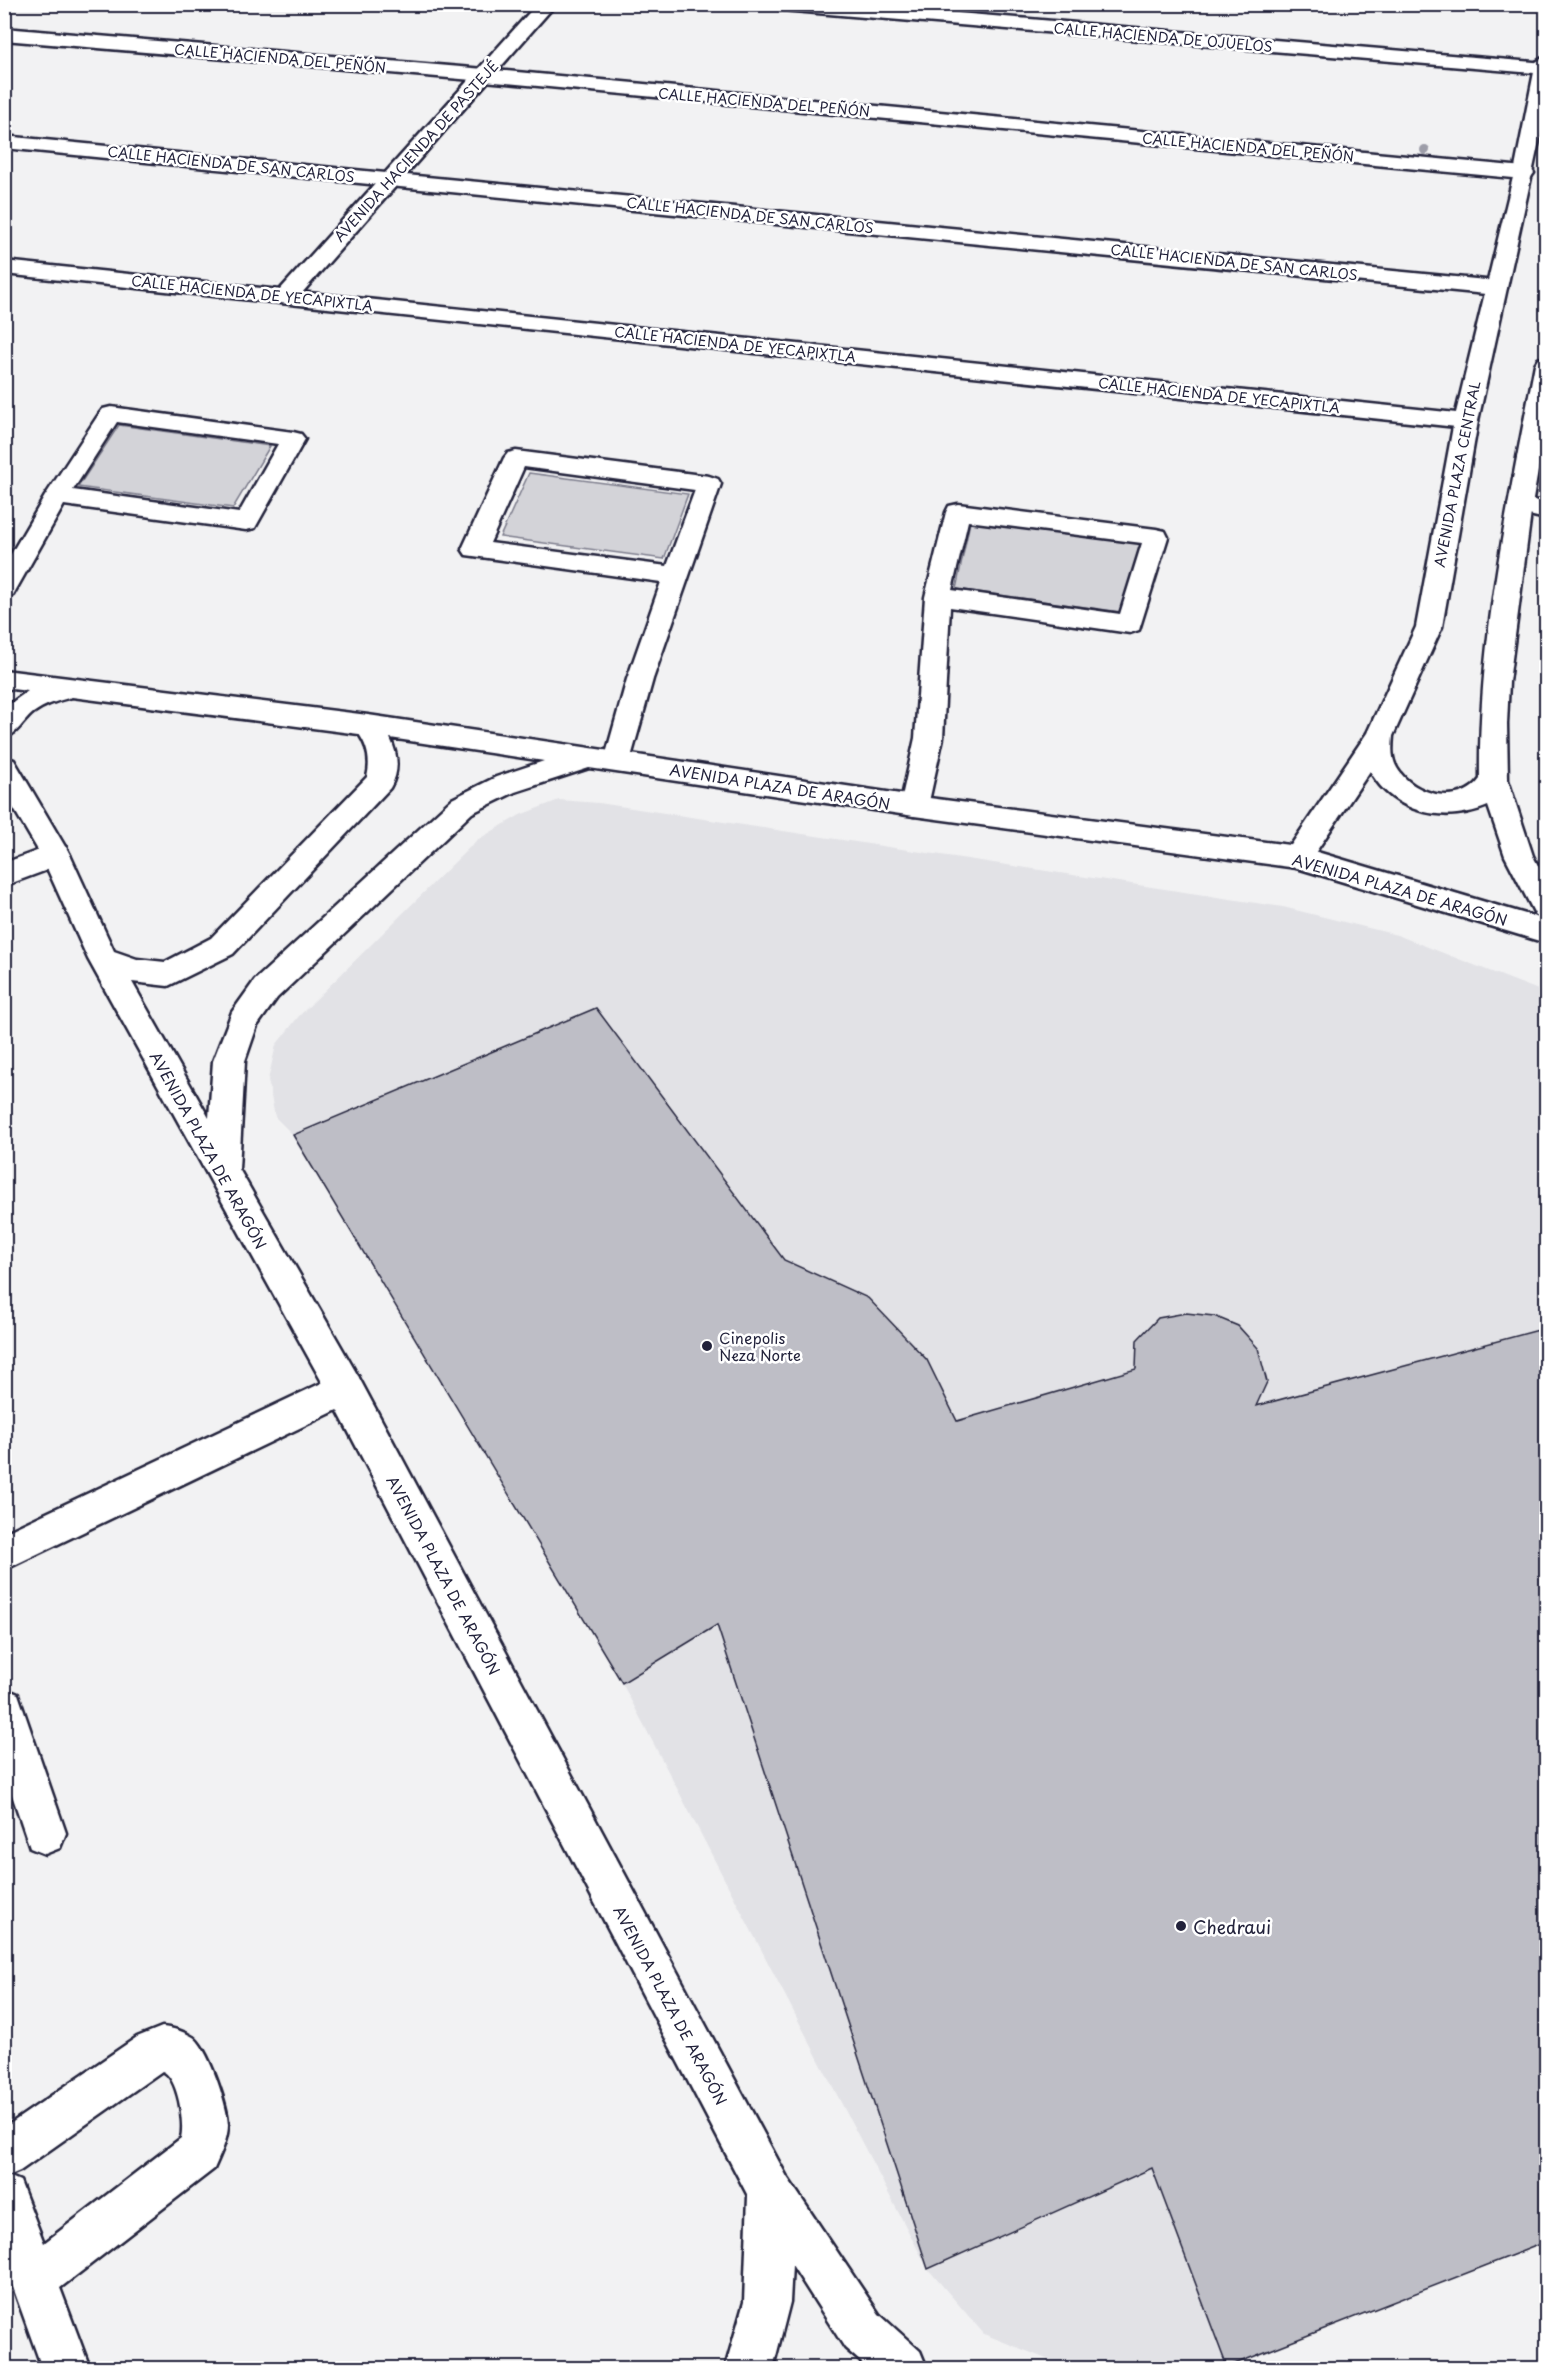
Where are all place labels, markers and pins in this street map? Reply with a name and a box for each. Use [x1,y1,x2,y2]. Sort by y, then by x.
place label: Cinepolis Neza Norte [719,1326,801,1366]
marker: Cinepolis Neza Norte [700,1339,714,1353]
place label: Chedraui [1193,1913,1271,1940]
marker: Chedraui [1174,1919,1188,1933]

